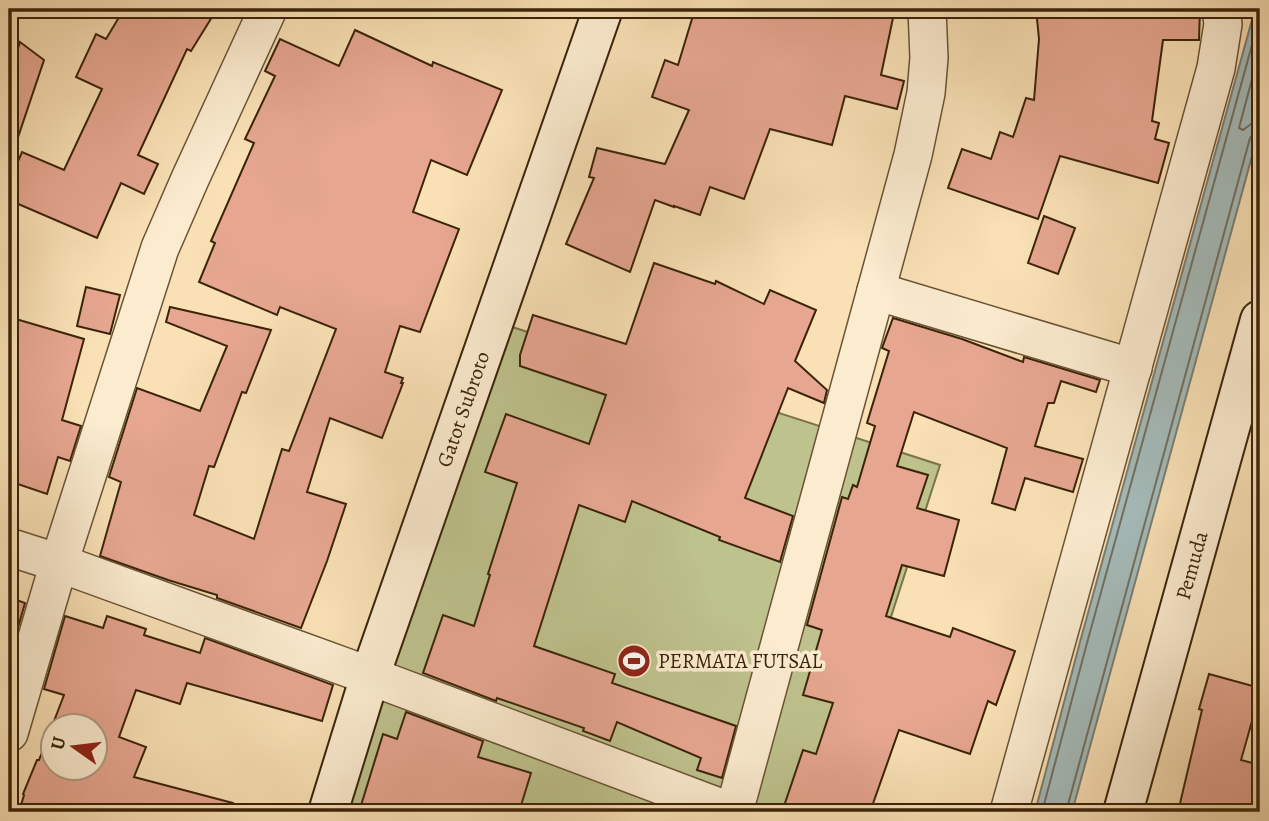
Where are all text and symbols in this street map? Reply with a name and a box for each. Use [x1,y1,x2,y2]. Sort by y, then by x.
street label: Gatot Subroto [430,347,496,471]
street label: Pemuda [1169,528,1215,603]
sports icon: PERMATA FUTSAL [615,642,653,680]
place label: PERMATA FUTSAL [658,647,823,675]
north arrow [38,712,108,782]
text: U [44,733,73,752]

